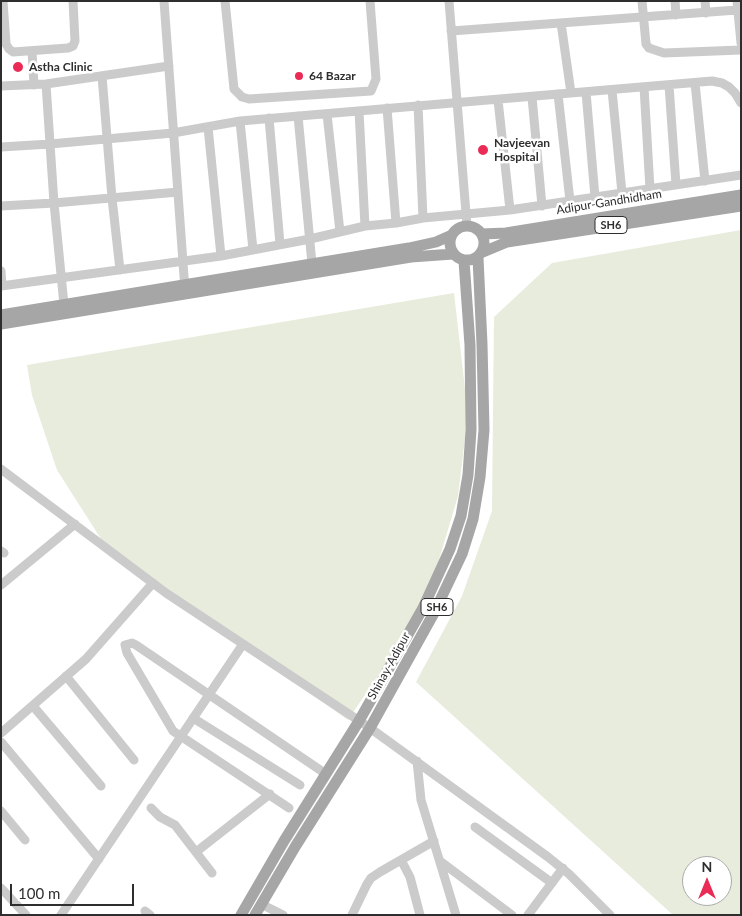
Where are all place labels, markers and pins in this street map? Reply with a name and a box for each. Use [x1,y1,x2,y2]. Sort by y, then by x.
marker: Astha Clinic [11,60,25,74]
place label: Astha Clinic [29,60,92,74]
place label: 64 Bazar [309,69,356,83]
marker: 64 Bazar [293,70,305,82]
place label: Navjeevan Hospital [494,136,550,164]
marker: Navjeevan Hospital [476,143,490,157]

